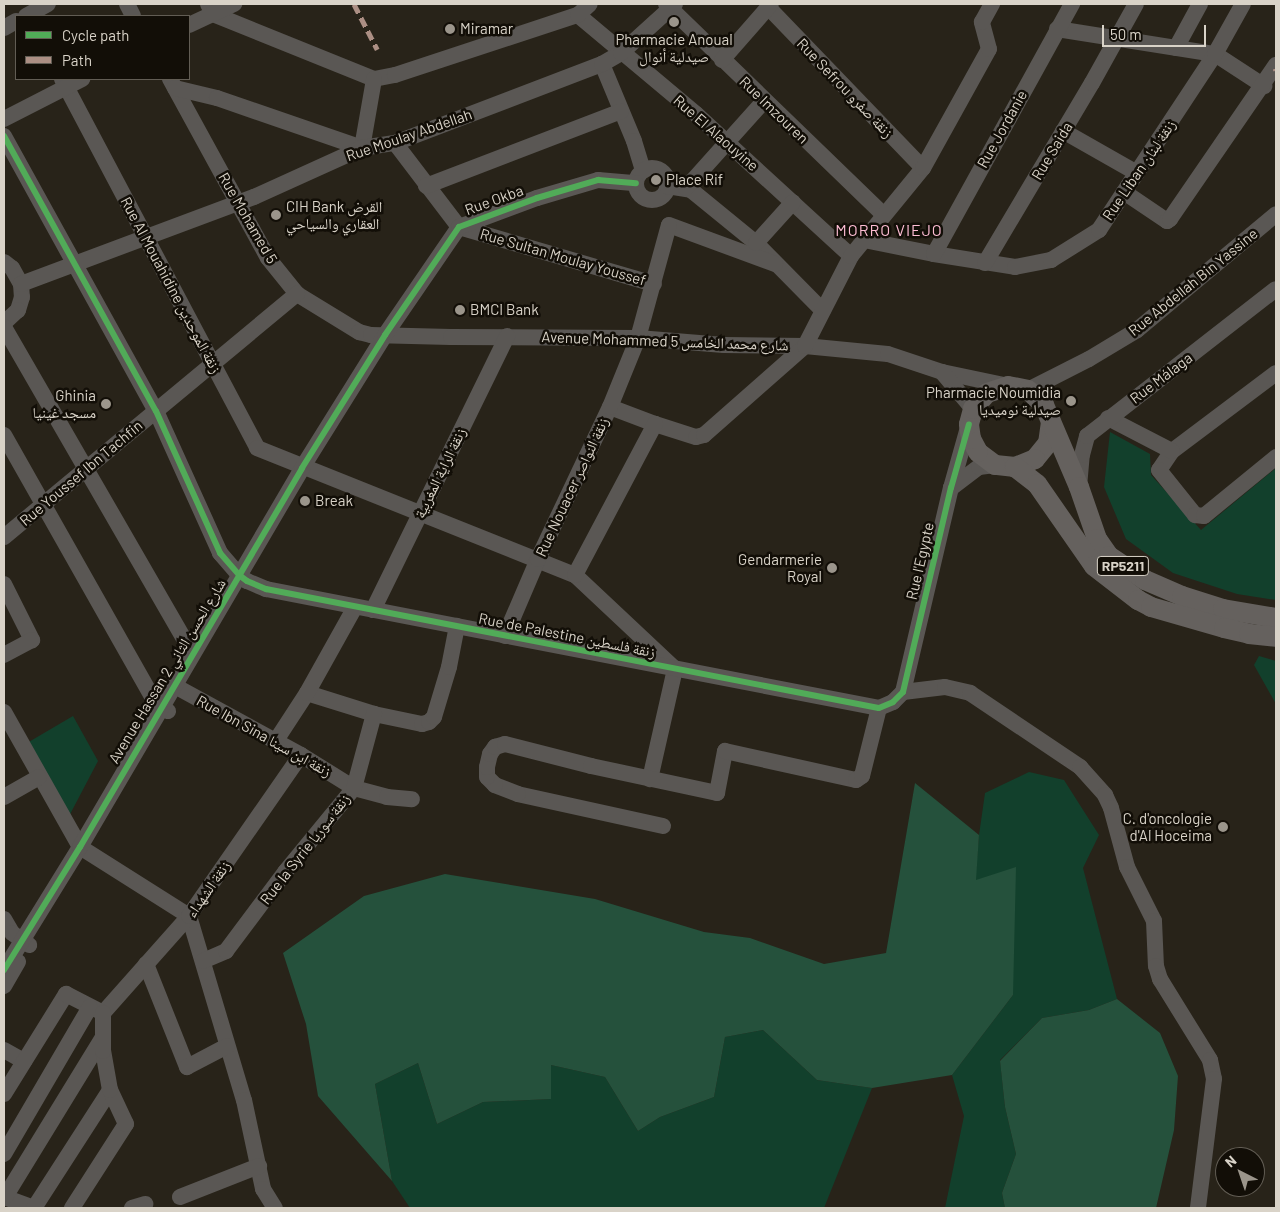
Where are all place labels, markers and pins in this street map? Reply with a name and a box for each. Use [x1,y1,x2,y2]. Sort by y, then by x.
marker: Pharmacie Anoual صيدلية أنوال [668,16,680,28]
place label: Miramar [460,20,513,38]
marker: Miramar [444,23,456,35]
place label: Pharmacie Anoual صيدلية أنوال [615,30,733,65]
place label: Place Rif [666,171,723,189]
marker: Place Rif [650,174,662,186]
place label: CIH Bank القرض العقاري والسياحي [286,197,382,232]
marker: CIH Bank القرض العقاري والسياحي [270,209,282,221]
place label: BMCI Bank [470,301,539,319]
marker: BMCI Bank [454,304,466,316]
place label: Pharmacie Noumidia صيدلية نوميديا [926,383,1061,418]
place label: Ghinia مسجد غينيا [33,386,96,421]
marker: Pharmacie Noumidia صيدلية نوميديا [1065,395,1077,407]
marker: Ghinia مسجد غينيا [100,398,112,410]
place label: Break [315,492,353,510]
marker: Break [299,495,311,507]
place label: Gendarmerie Royal [738,550,822,585]
marker: Gendarmerie Royal [826,562,838,574]
place label: C. d'oncologie d'Al Hoceima [1123,809,1212,844]
marker: C. d'oncologie d'Al Hoceima [1216,820,1230,834]

